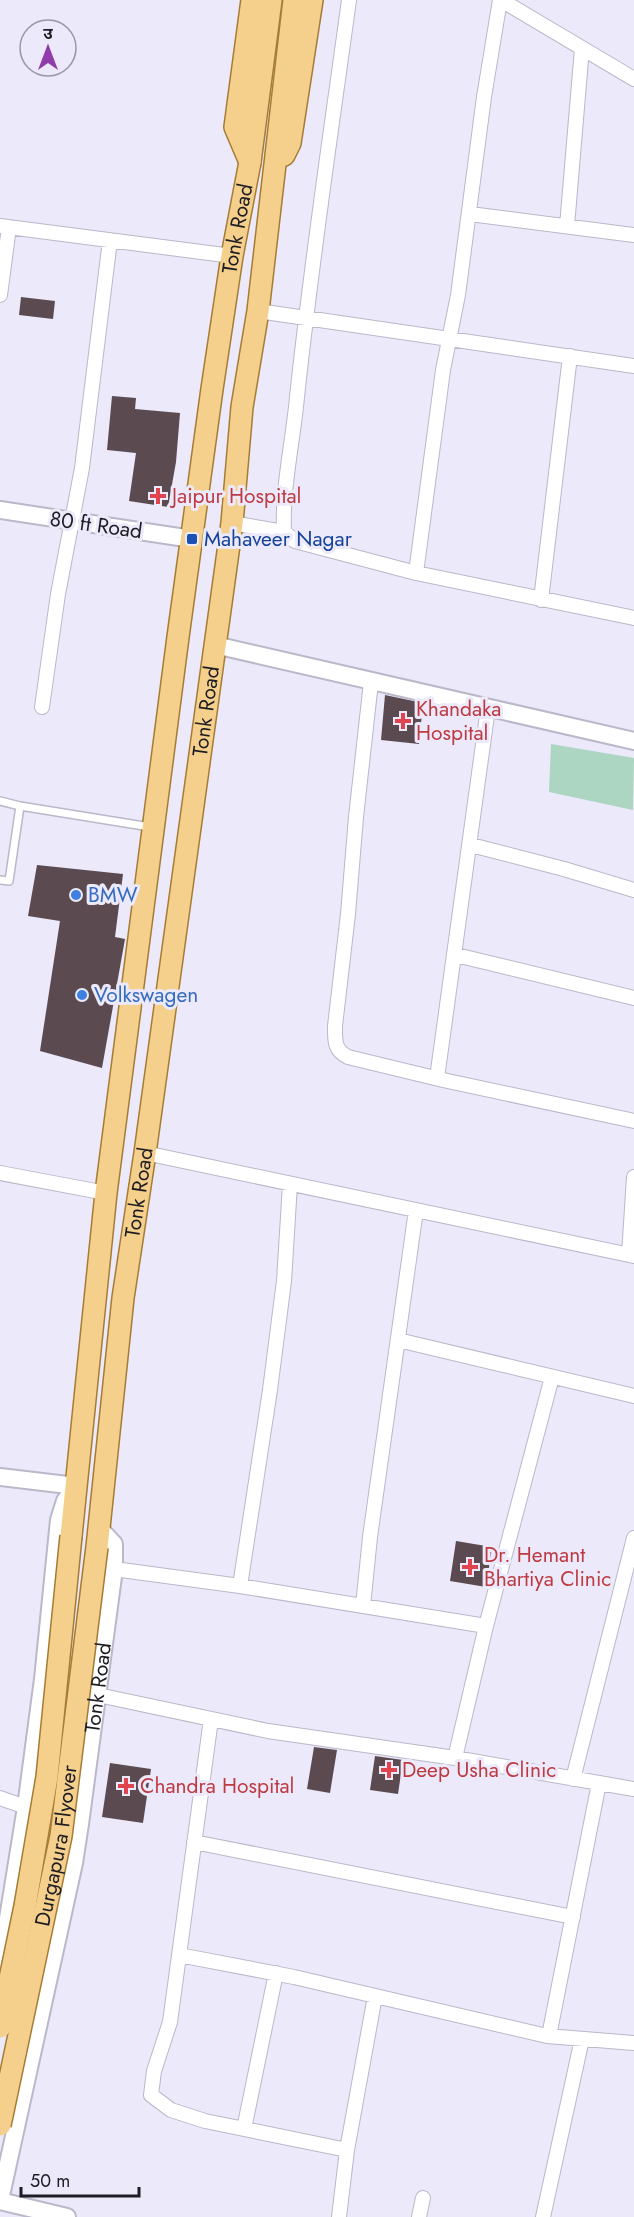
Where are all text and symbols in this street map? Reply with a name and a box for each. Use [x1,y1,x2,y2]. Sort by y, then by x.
north arrow [18,18,78,78]
text: उ [43,22,53,45]
street label: Tonk Road [215,181,261,276]
place label: Jaipur Hospital [169,481,301,511]
marker: Jaipur Hospital [149,487,167,505]
street label: 80 ft Road [48,504,144,546]
place label: Mahaveer Nagar [204,524,353,554]
marker: Mahaveer Nagar [185,532,199,546]
street label: Tonk Road [185,664,227,758]
place label: Khandaka Hospital [416,694,501,748]
marker: Khandaka Hospital [394,712,412,730]
place label: BMW [88,880,138,910]
marker: BMW [69,888,83,902]
place label: Volkswagen [94,980,198,1010]
marker: Volkswagen [75,988,89,1002]
street label: Tonk Road [117,1145,161,1240]
place label: Dr. Hemant Bhartiya Clinic [484,1540,611,1594]
marker: Dr. Hemant Bhartiya Clinic [461,1558,479,1576]
street label: Tonk Road [77,1641,119,1735]
place label: Deep Usha Clinic [402,1755,556,1785]
marker: Deep Usha Clinic [380,1761,398,1779]
street label: Durgapura Flyover [27,1763,85,1929]
place label: Chandra Hospital [140,1771,294,1801]
marker: Chandra Hospital [117,1777,135,1795]
scale bar [21,2160,140,2198]
text: 50 m [30,2168,70,2194]

